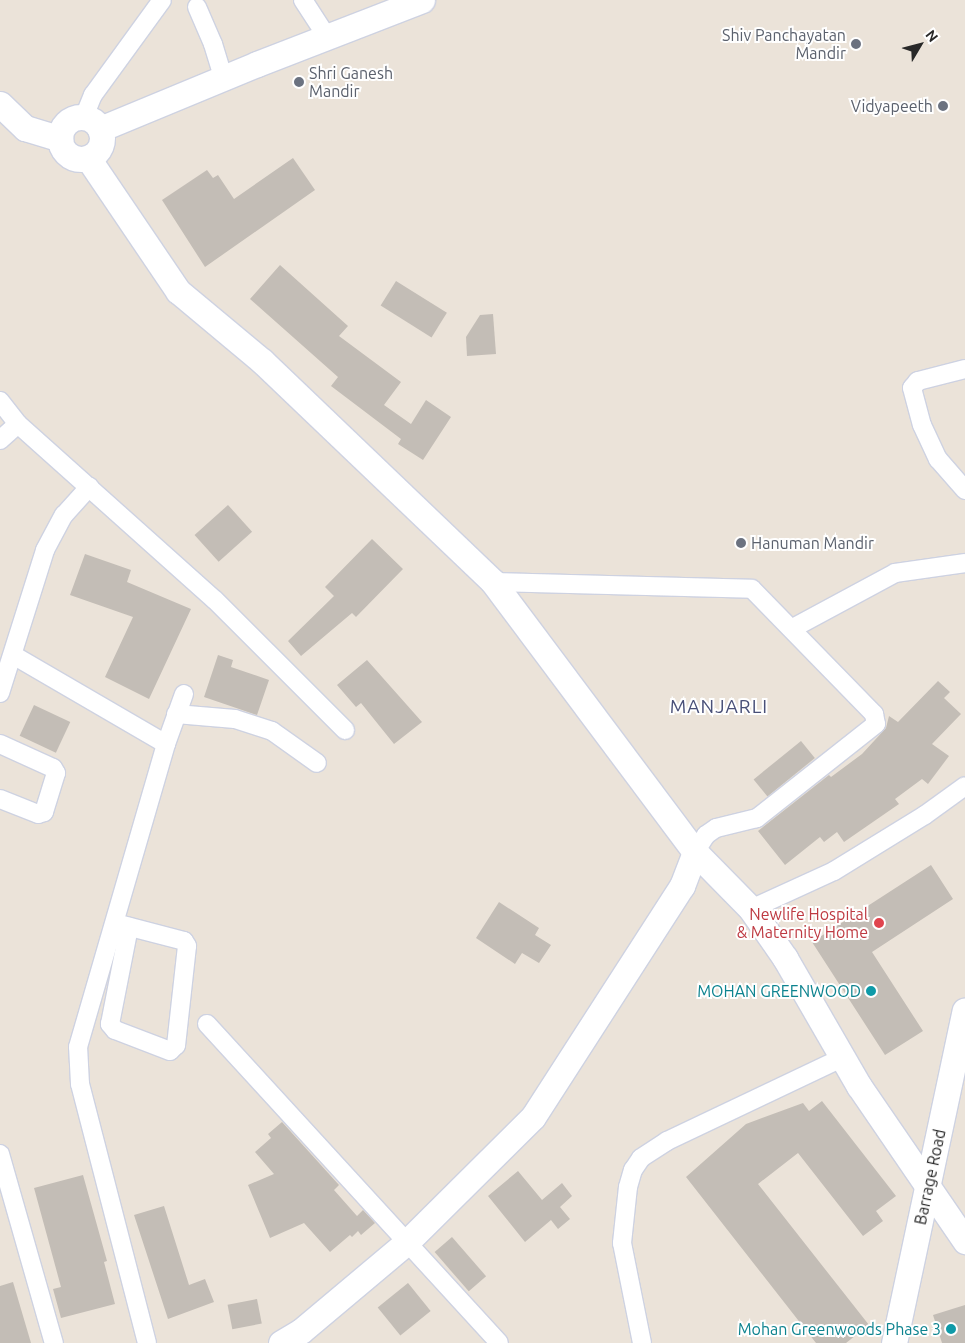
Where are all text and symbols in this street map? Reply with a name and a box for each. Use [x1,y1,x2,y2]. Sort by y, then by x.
north arrow [895,20,945,70]
place label: Shiv Panchayatan Mandir [722,25,846,63]
text: N [922,27,942,45]
marker: Shiv Panchayatan Mandir [850,38,862,50]
place label: Shri Ganesh Mandir [309,63,393,101]
marker: Shri Ganesh Mandir [293,76,305,88]
place label: Vidyapeeth [851,96,933,116]
marker: Vidyapeeth [937,100,949,112]
place label: Hanuman Mandir [751,533,874,553]
marker: Hanuman Mandir [735,537,747,549]
district label: MANJARLI [669,696,769,718]
place label: Newlife Hospital & Maternity Home [737,904,868,942]
marker: Newlife Hospital & Maternity Home [872,916,886,930]
place label: MOHAN GREENWOOD [697,981,861,1001]
marker: MOHAN GREENWOOD [865,985,877,997]
street label: Barrage Road [910,1127,950,1227]
place label: Mohan Greenwoods Phase 3 [738,1319,941,1339]
marker: Mohan Greenwoods Phase 3 [945,1323,957,1335]

